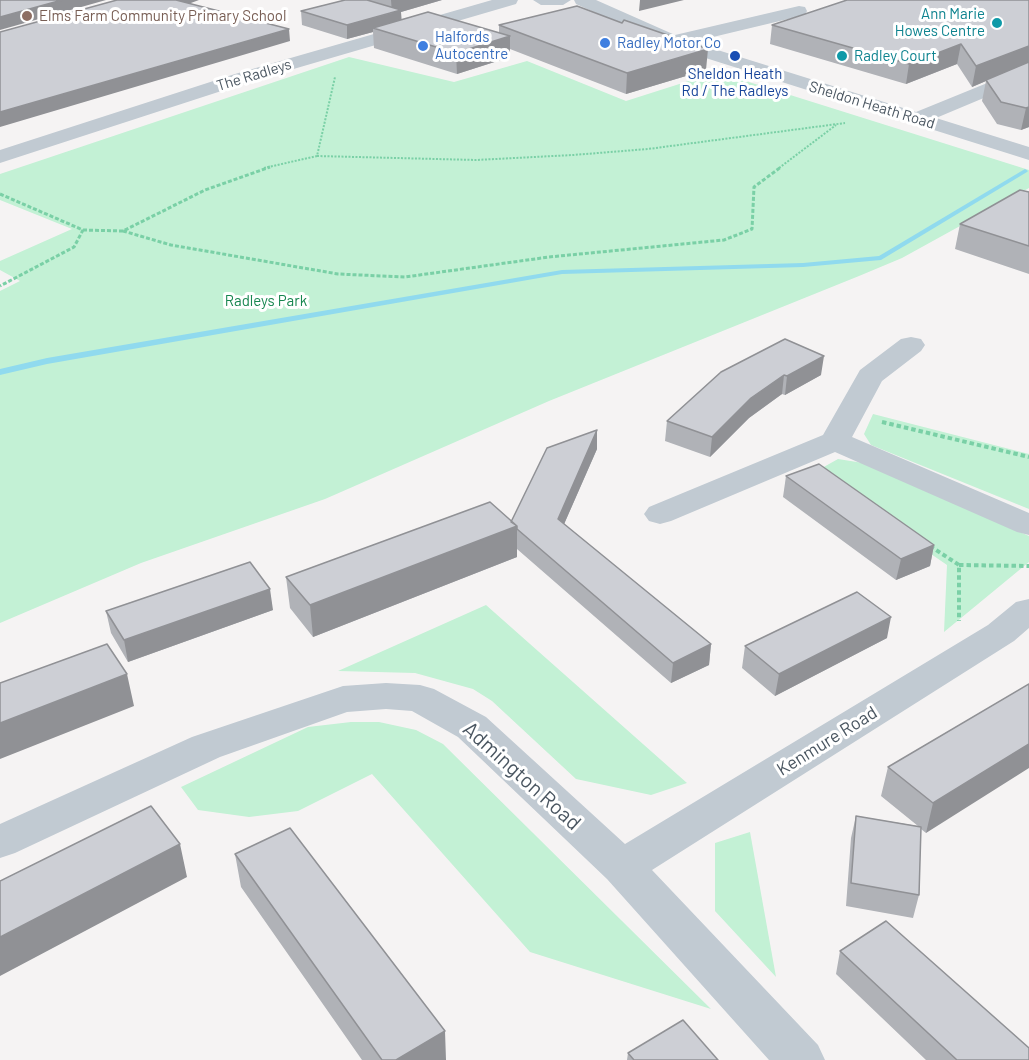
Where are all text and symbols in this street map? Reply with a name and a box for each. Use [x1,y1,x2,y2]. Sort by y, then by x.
place label: Ann Marie Howes Centre [895,5,985,40]
place label: Elms Farm Community Primary School [39,7,286,25]
marker: Elms Farm Community Primary School [20,9,34,23]
marker: Ann Marie Howes Centre [990,16,1004,30]
place label: Halfords Autocentre [435,28,508,63]
place label: Radley Motor Co [617,34,721,52]
marker: Radley Motor Co [598,36,612,50]
marker: Halfords Autocentre [416,39,430,53]
place label: Radley Court [854,47,937,65]
marker: Sheldon Heath Rd / The Radleys [728,49,742,63]
marker: Radley Court [835,49,849,63]
street label: The Radleys [214,55,294,95]
place label: Sheldon Heath Rd / The Radleys [682,65,788,100]
street label: Sheldon Heath Road [807,77,937,133]
park label: Radleys Park [225,292,307,310]
street label: Kenmure Road [773,702,881,780]
street label: Admington Road [458,716,586,836]

